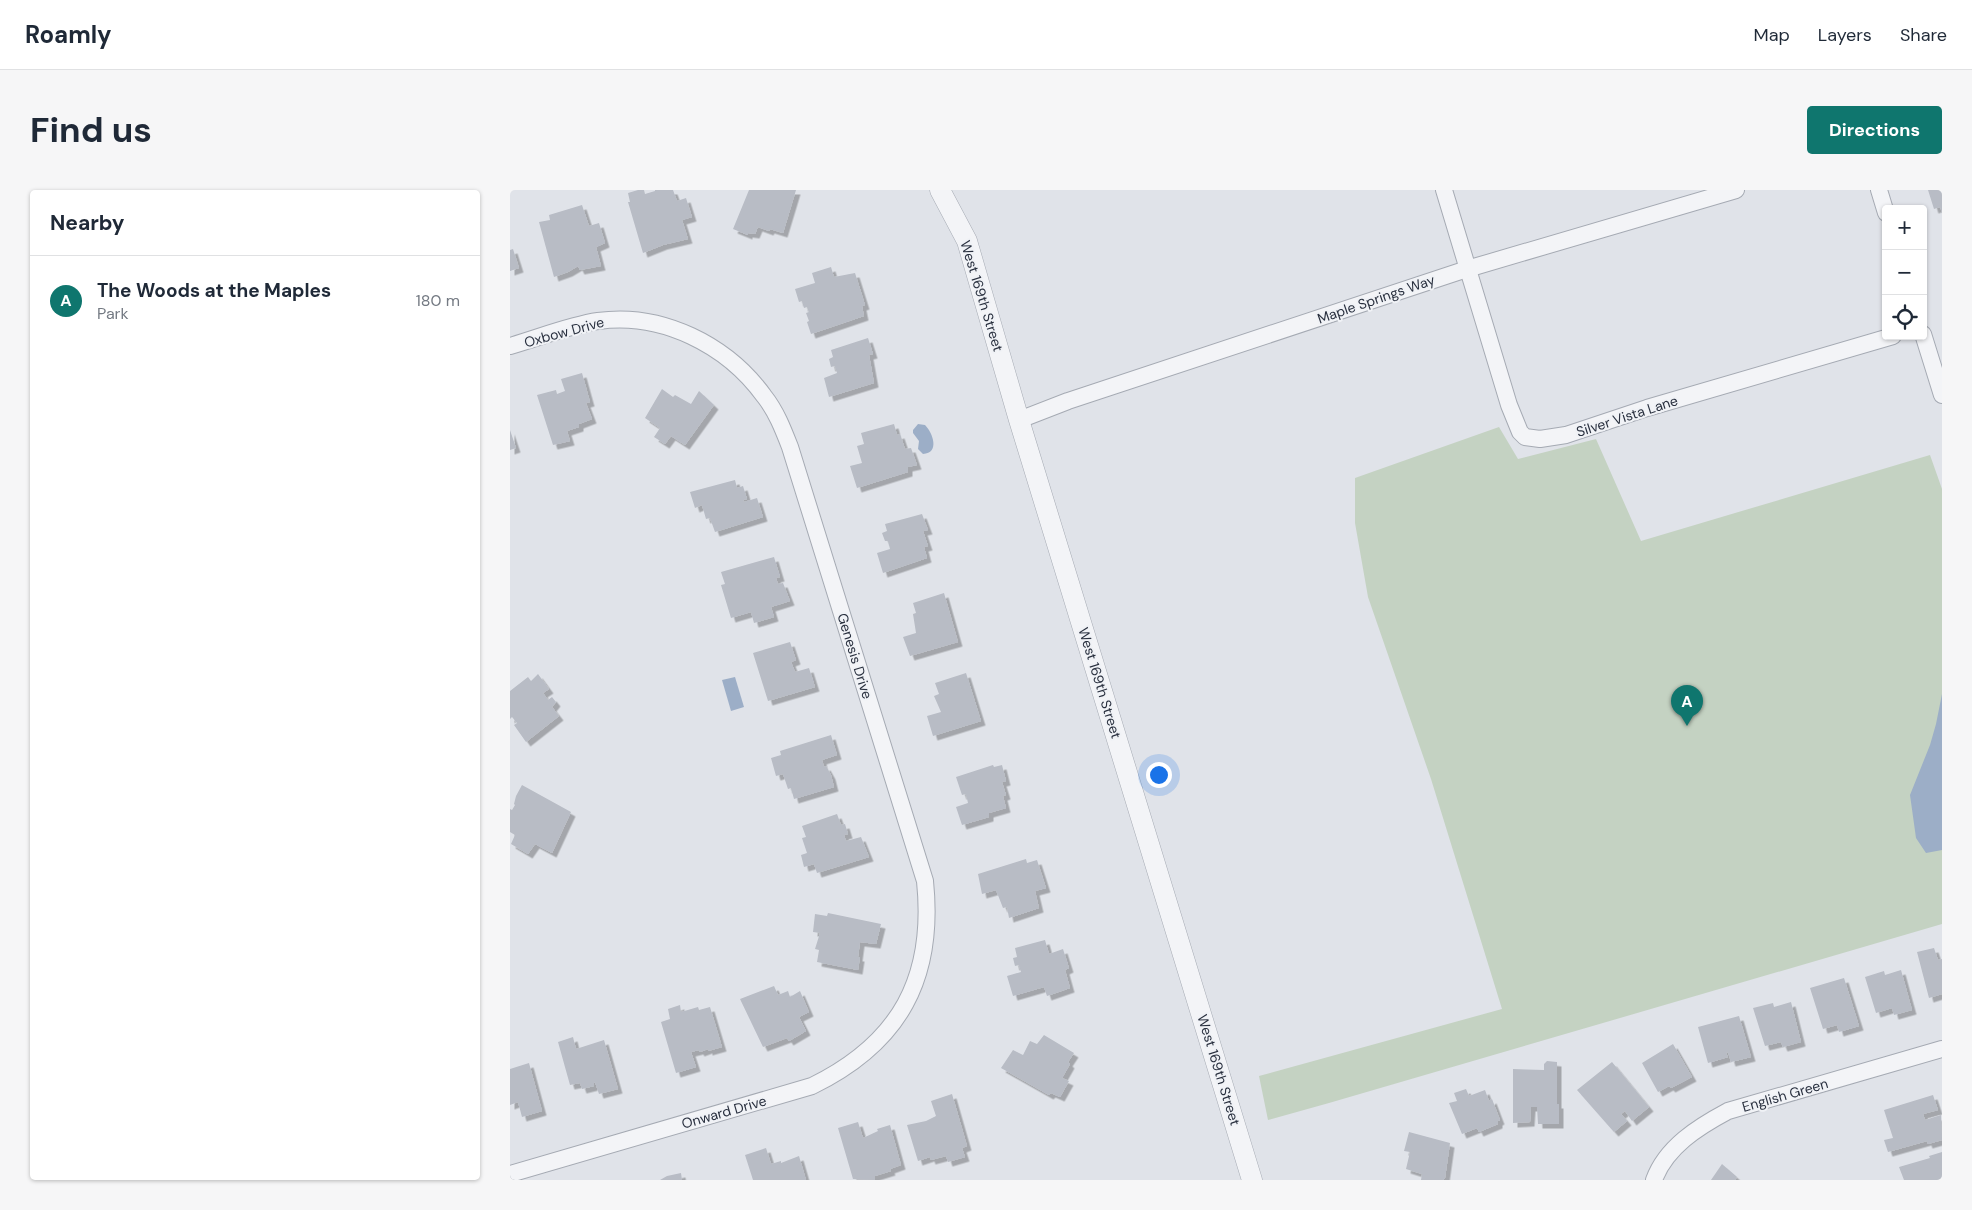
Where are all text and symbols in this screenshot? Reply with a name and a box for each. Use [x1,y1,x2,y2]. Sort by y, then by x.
text: Roamly [25,19,112,50]
text: Map [1754,23,1790,47]
text: Layers [1818,23,1872,47]
text: Share [1900,23,1947,47]
button: Directions [1807,106,1942,154]
text: Find us [30,107,152,153]
map controls [1882,205,1927,340]
button: + [1882,205,1927,250]
text: Nearby [50,209,124,237]
street label: West 169th Street [957,238,1007,354]
button: − [1882,250,1927,295]
street label: Maple Springs Way [1315,270,1437,328]
text: The Woods at the Maples [97,278,331,303]
text: A [60,290,72,311]
text: 180 m [416,290,460,311]
button: locate [1882,295,1927,340]
text: Park [97,303,129,324]
street label: Oxbow Drive [522,313,606,351]
street label: Silver Vista Lane [1574,391,1680,441]
street label: Genesis Drive [833,611,877,701]
street label: West 169th Street [1075,625,1125,741]
pin: A [1671,685,1703,726]
your location [1146,762,1172,788]
street label: West 169th Street [1194,1012,1244,1128]
street label: English Green [1740,1074,1830,1116]
street label: Onward Drive [679,1091,769,1133]

